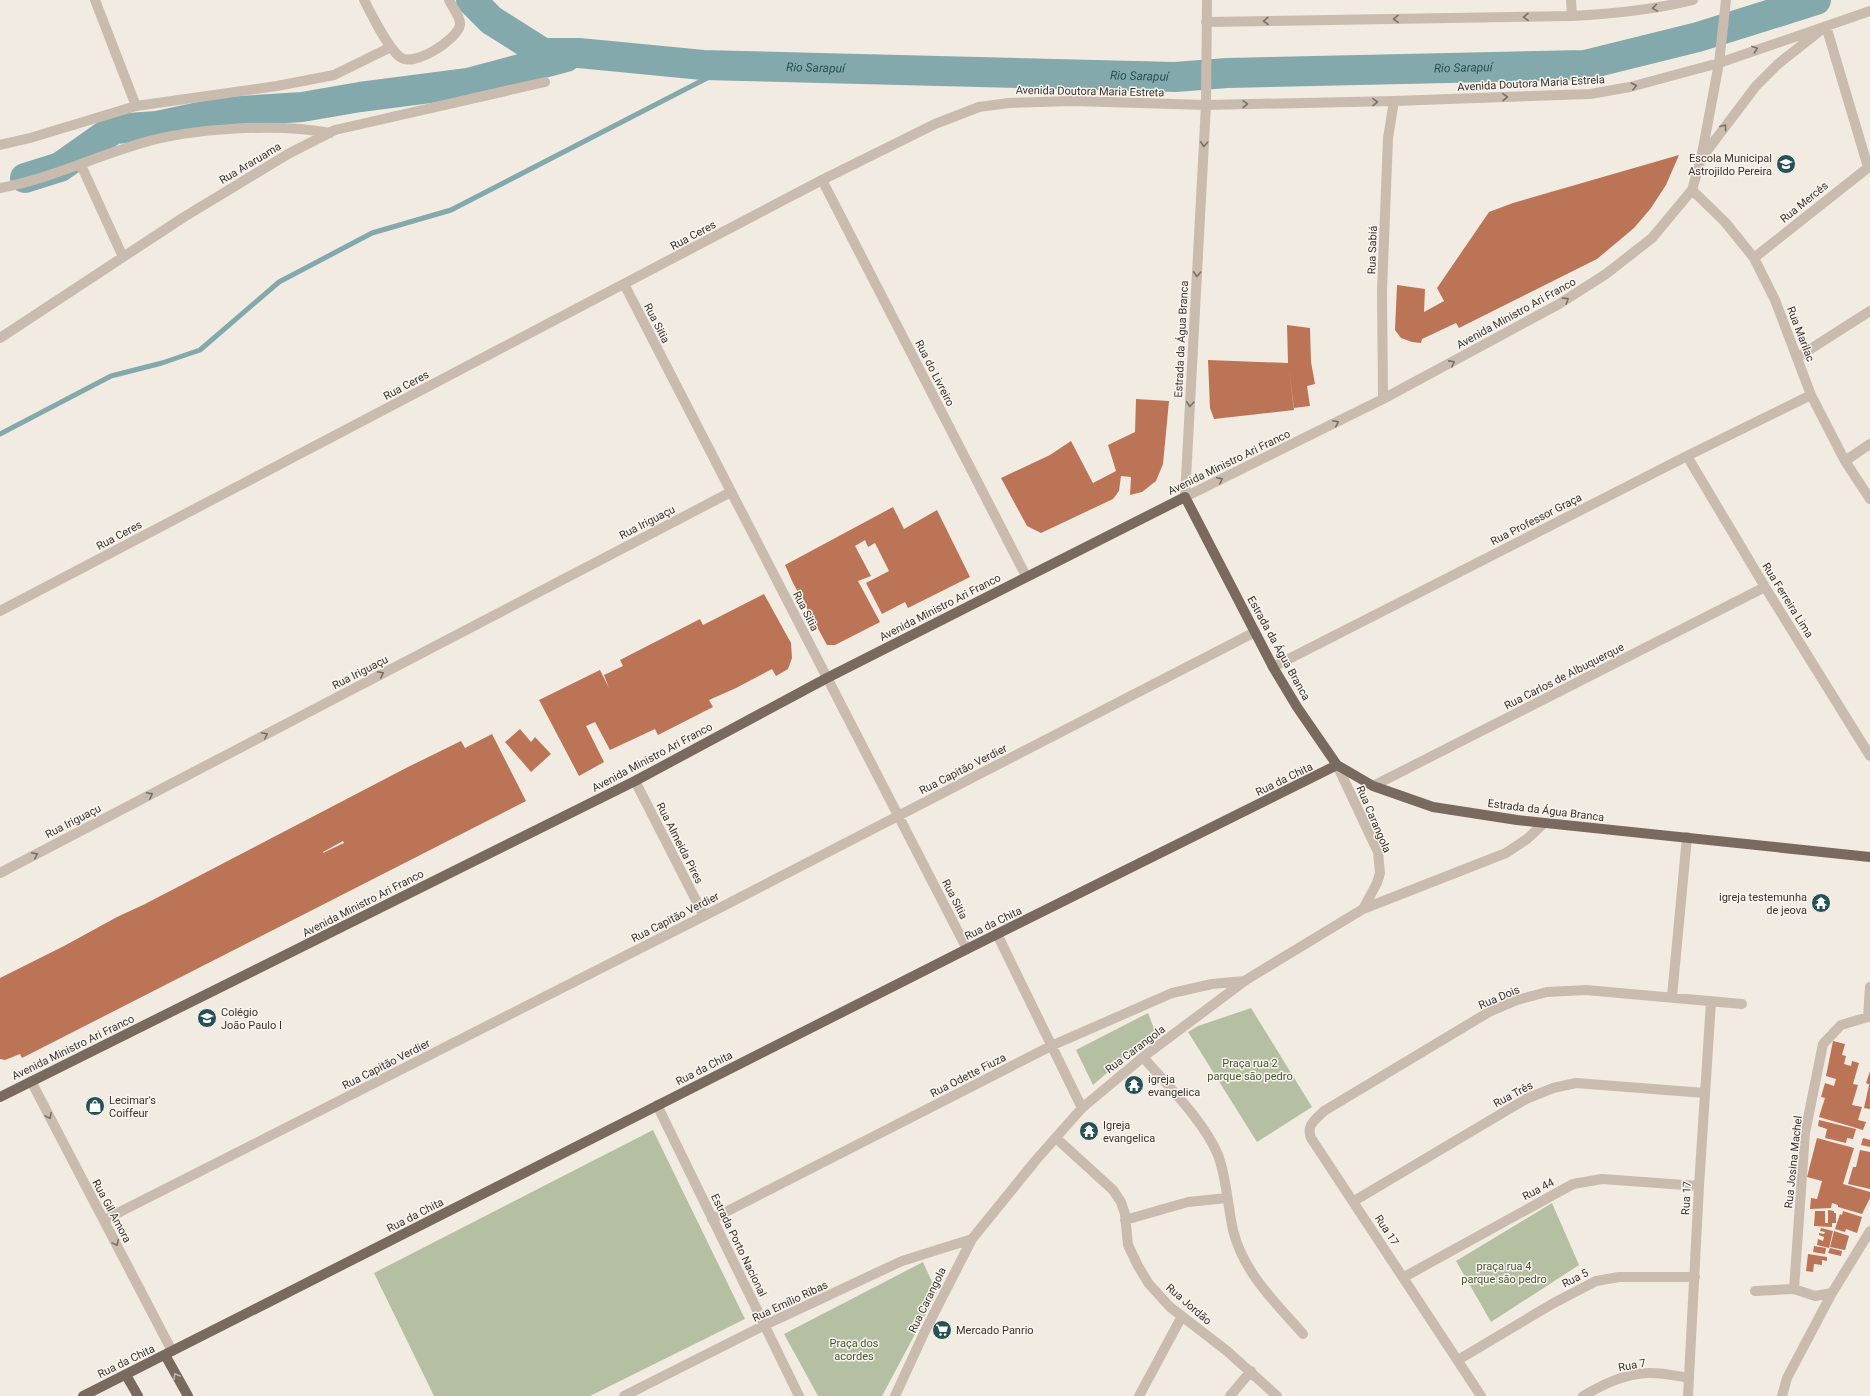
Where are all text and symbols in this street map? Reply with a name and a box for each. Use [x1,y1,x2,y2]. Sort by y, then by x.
one-way arrow [1652,3,1658,12]
one-way arrow [1523,13,1529,21]
one-way arrow [1393,15,1399,23]
one-way arrow [1263,17,1269,25]
one-way arrow [1752,46,1759,54]
water label: Rio Sarapuí [786,60,847,76]
water label: Rio Sarapuí [1434,60,1495,75]
water label: Rio Sarapuí [1110,68,1171,84]
street label: Avenida Doutora Maria Estrela [1457,73,1605,94]
one-way arrow [1631,82,1637,90]
street label: Avenida Doutora Maria Estreta [1016,84,1164,99]
one-way arrow [1502,93,1508,101]
one-way arrow [1372,97,1378,106]
one-way arrow [1242,100,1248,109]
one-way arrow [1719,125,1726,132]
street label: Rua Araruama [217,140,283,187]
one-way arrow [1199,141,1208,147]
place label: Escola Municipal Astrojildo Pereira [1688,152,1772,178]
school or university icon: Escola Municipal Astrojildo Pereira [1775,153,1797,175]
street label: Rua Mercês [1778,179,1831,226]
street label: Rua Ceres [668,218,719,253]
street label: Rua Sabiá [1365,225,1380,275]
one-way arrow [1192,271,1201,277]
street label: Avenida Ministro Ari Franco [1454,275,1578,352]
street label: Estrada da Água Branca [1172,280,1191,398]
one-way arrow [1562,297,1569,305]
street label: Rua Sitia [641,301,672,345]
street label: Rua Marilac [1784,305,1817,364]
street label: Rua do Livreiro [912,338,957,409]
one-way arrow [1447,360,1455,367]
street label: Rua Ceres [381,368,432,403]
one-way arrow [1185,401,1194,407]
one-way arrow [1332,420,1340,427]
street label: Avenida Ministro Ari Franco [1166,427,1292,498]
one-way arrow [1215,477,1223,485]
street label: Rua Professor Graça [1488,491,1584,548]
street label: Rua Iriguaçu [617,503,677,542]
street label: Rua Ceres [94,518,145,553]
street label: Rua Ferreira Lima [1759,560,1816,640]
street label: Avenida Ministro Ari Franco [877,571,1003,644]
street label: Rua Sitia [790,589,821,633]
street label: Estrada da Água Branca [1244,594,1313,703]
street label: Rua Carlos de Albuquerque [1502,640,1626,712]
street label: Rua Iriguaçu [330,653,390,692]
one-way arrow [376,672,384,679]
street label: Avenida Ministro Ari Franco [590,720,715,795]
one-way arrow [261,732,268,739]
street label: Rua Capitão Verdier [917,742,1010,797]
street label: Rua da Chita [1254,760,1315,799]
street label: Rua Carangola [1354,784,1393,855]
one-way arrow [146,792,153,799]
street label: Estrada da Água Branca [1487,797,1605,824]
street label: Rua Almeida Pires [654,801,706,886]
street label: Rua Iriguaçu [43,802,103,841]
one-way arrow [30,852,38,859]
street label: Avenida Ministro Ari Franco [300,867,426,940]
street label: Rua Sitia [939,877,970,921]
street label: Rua Capitão Verdier [629,890,722,945]
place label: igreja testemunha de jeova [1719,891,1807,917]
temple icon: igreja testemunha de jeova [1810,892,1832,914]
street label: Rua da Chita [963,904,1024,943]
street label: Rua Dois [1477,983,1522,1012]
place label: Colégio João Paulo I [221,1006,282,1032]
school or university icon: Colégio João Paulo I [196,1007,218,1029]
street label: Avenida Ministro Ari Franco [10,1012,136,1083]
street label: Rua Carangola [1103,1023,1168,1076]
street label: Rua Capitão Verdier [340,1037,433,1092]
street label: Rua da Chita [674,1049,735,1088]
street label: Rua Odette Fiuza [928,1051,1008,1100]
park label: Praça rua 2 parque são pedro [1207,1057,1293,1083]
place label: igreja evangelica [1148,1073,1200,1099]
temple icon: igreja evangelica [1123,1074,1145,1096]
street label: Rua Três [1491,1079,1535,1110]
place label: Lecimar's Coiffeur [109,1094,156,1120]
shop icon: Lecimar's Coiffeur [84,1095,106,1117]
one-way arrow [45,1111,52,1119]
street label: Rua Josina Machel [1782,1115,1805,1209]
place label: Igreja evangelica [1103,1119,1155,1145]
temple icon: Igreja evangelica [1078,1120,1100,1142]
street label: Rua 44 [1520,1176,1556,1203]
street label: Rua Gil Amora [89,1177,134,1245]
street label: Rua 17 [1679,1181,1694,1215]
street label: Estrada Porto Nacional [708,1192,769,1299]
street label: Rua da Chita [385,1196,446,1235]
street label: Rua 17 [1372,1213,1401,1248]
one-way arrow [111,1239,119,1247]
park label: praça rua 4 parque são pedro [1461,1260,1547,1286]
street label: Rua Carangola [906,1265,949,1335]
street label: Rua 5 [1560,1266,1591,1291]
street label: Rua Emílio Ribas [750,1278,830,1325]
street label: Rua Jordão [1163,1281,1214,1328]
supermarket icon: Mercado Panrio [931,1319,953,1341]
place label: Mercado Panrio [956,1324,1034,1337]
park label: Praça dos acordes [829,1337,879,1363]
street label: Rua da Chita [96,1342,157,1381]
street label: Rua 7 [1617,1357,1647,1374]
one-way arrow [174,1373,181,1380]

